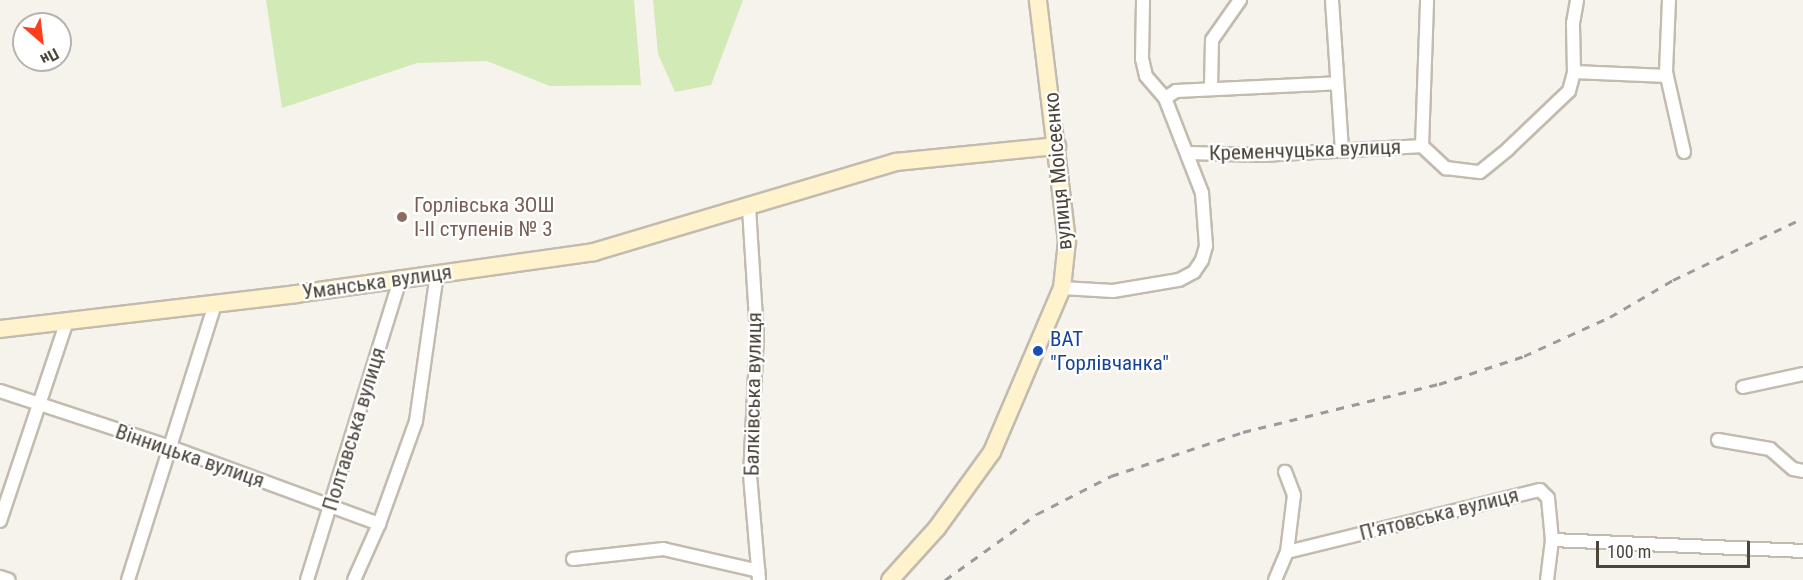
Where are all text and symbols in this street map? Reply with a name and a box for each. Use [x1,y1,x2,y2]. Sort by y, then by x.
north arrow [12,12,72,72]
text: Пн [37,44,62,69]
street label: вулиця Моісеєнко [1039,91,1077,251]
street label: Кременчуцька вулиця [1209,134,1401,166]
place label: Горлівська ЗОШ І-ІІ ступенів № 3 [414,192,555,242]
marker: Горлівська ЗОШ І-ІІ ступенів № 3 [395,210,409,224]
street label: Уманська вулиця [301,259,453,305]
street label: Балківська вулиця [739,312,767,476]
place label: ВАТ "Горлівчанка" [1050,326,1169,376]
street label: Полтавська вулиця [317,344,391,514]
marker: ВАТ "Горлівчанка" [1031,344,1045,358]
street label: Вінницька вулиця [112,419,268,493]
street label: П’ятовська вулиця [1357,482,1521,546]
scale bar [1599,529,1754,567]
text: 100 m [1607,541,1651,562]

